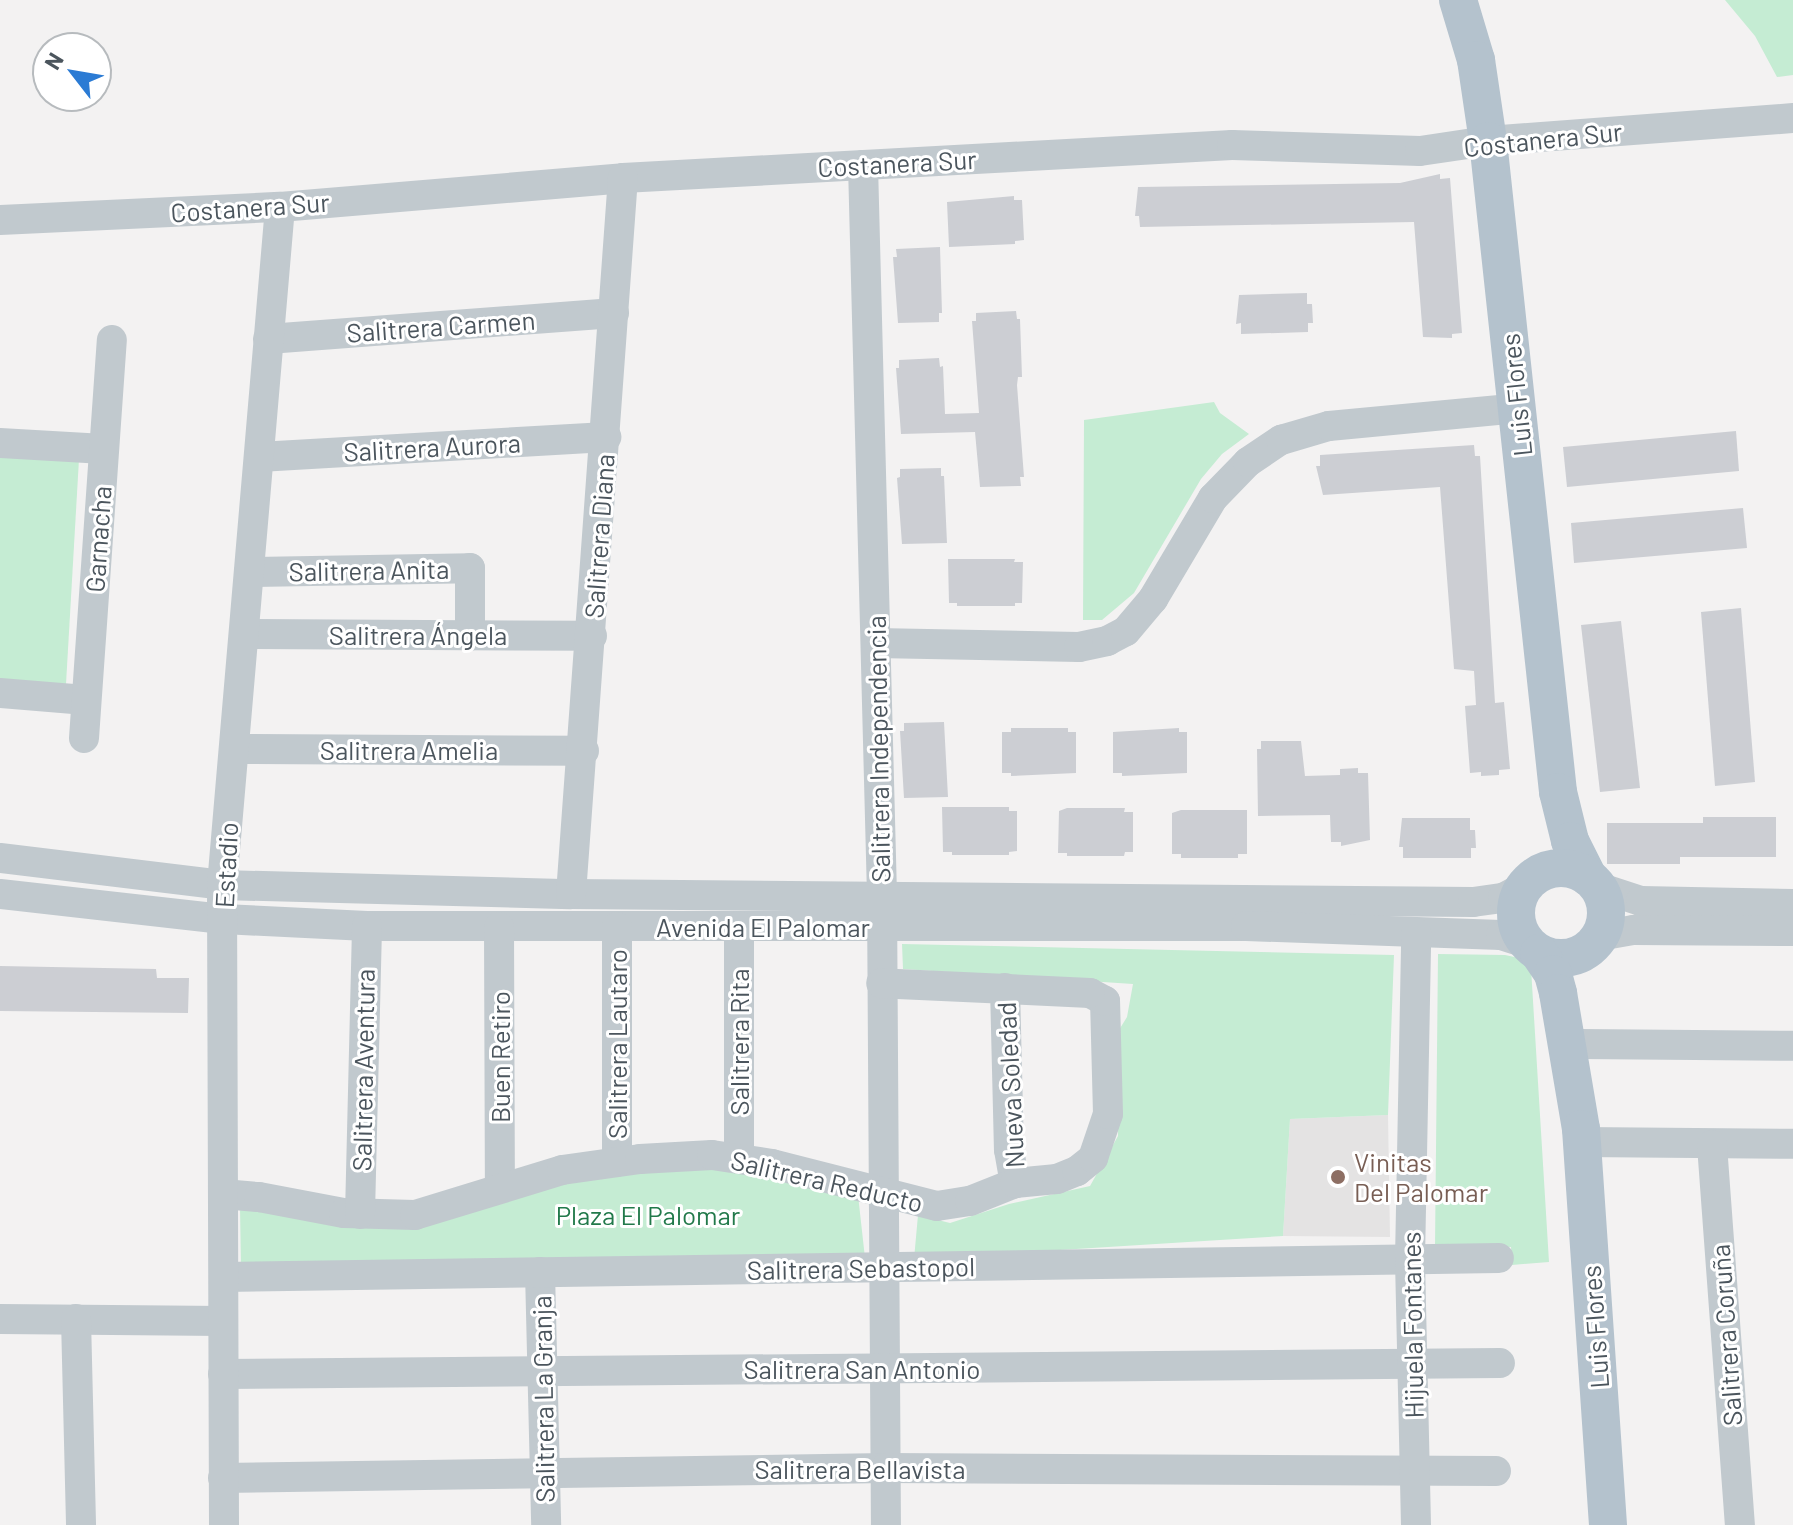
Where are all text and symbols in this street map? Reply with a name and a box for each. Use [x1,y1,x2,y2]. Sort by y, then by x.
north arrow [32,32,112,112]
text: N [38,48,68,74]
street label: Costanera Sur [1462,115,1624,163]
street label: Costanera Sur [817,143,977,183]
street label: Costanera Sur [169,186,331,228]
street label: Salitrera Carmen [346,304,536,348]
street label: Luis Flores [1494,332,1538,458]
street label: Salitrera Aurora [343,427,521,467]
street label: Salitrera Diana [578,453,620,619]
street label: Garnacha [79,485,117,593]
street label: Salitrera Anita [288,553,450,587]
street label: Salitrera Independencia [860,615,896,883]
street label: Salitrera Ángela [329,619,507,651]
street label: Salitrera Amelia [320,734,498,766]
street label: Estadio [208,821,244,909]
street label: Avenida El Palomar [656,911,870,943]
street label: Salitrera Lautaro [601,949,633,1139]
street label: Salitrera Aventura [346,968,380,1172]
street label: Salitrera Rita [723,969,755,1115]
street label: Buen Retiro [484,991,516,1123]
street label: Nueva Soledad [990,1001,1030,1169]
street label: Salitrera Reducto [728,1144,926,1218]
place label: Vinitas Del Palomar [1354,1146,1488,1208]
marker: Vinitas Del Palomar [1329,1168,1347,1186]
park label: Plaza El Palomar [556,1199,740,1231]
street label: Hijuela Fontanes [1395,1231,1429,1419]
street label: Salitrera Coruña [1704,1243,1748,1427]
street label: Salitrera Sebastopol [747,1250,975,1286]
street label: Luis Flores [1575,1264,1615,1390]
street label: Salitrera La Granja [526,1295,560,1503]
street label: Salitrera San Antonio [743,1353,981,1385]
street label: Salitrera Bellavista [754,1453,966,1485]

